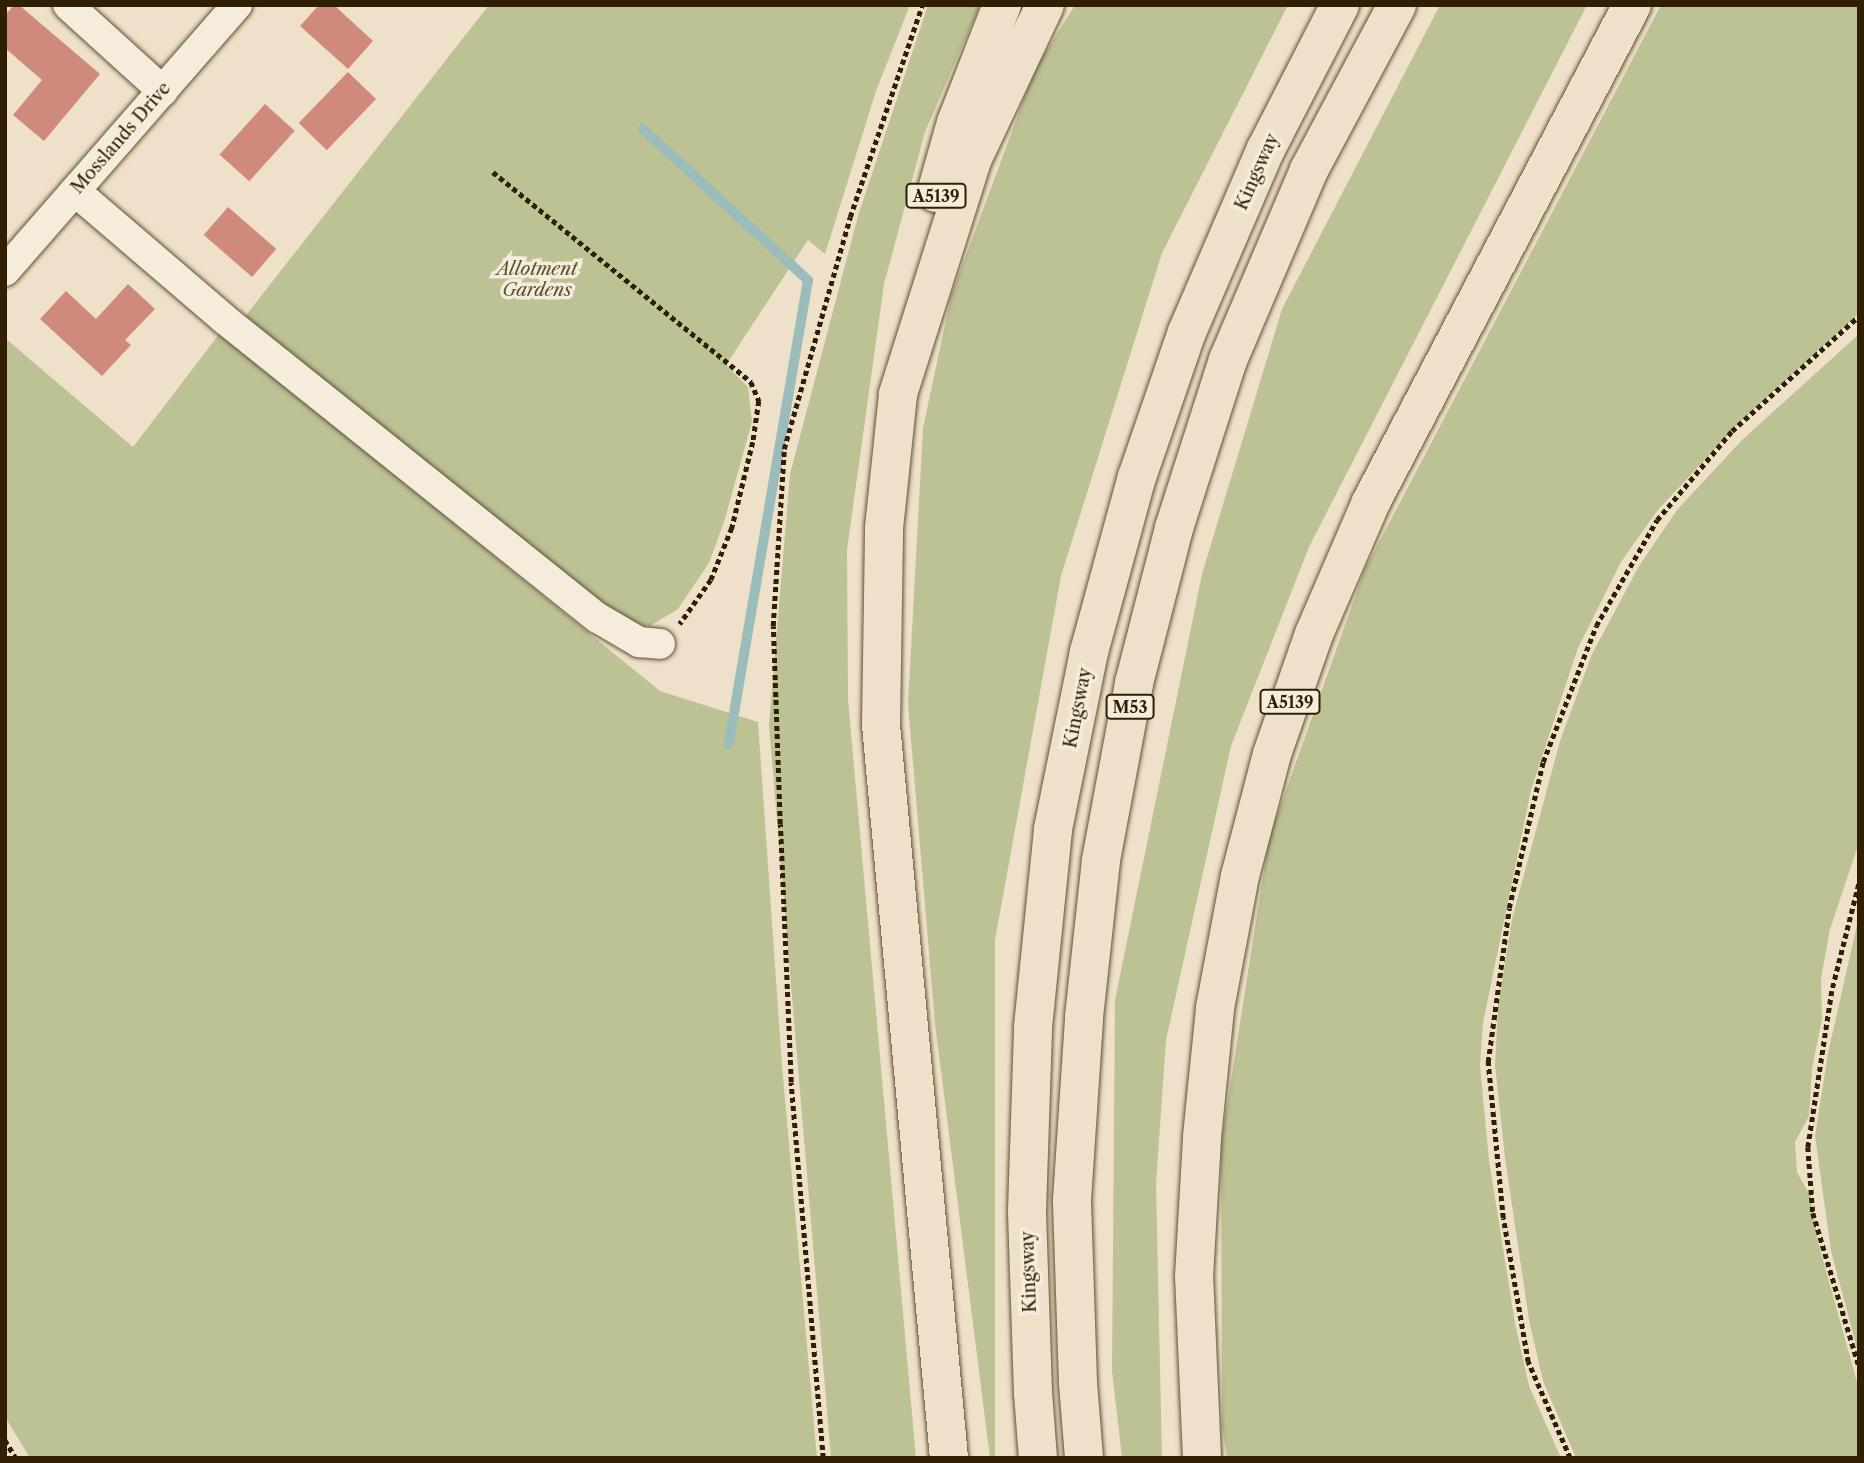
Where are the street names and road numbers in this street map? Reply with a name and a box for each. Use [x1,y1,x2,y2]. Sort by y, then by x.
street label: Mosslands Drive [67,78,175,198]
street label: Kingsway [1231,130,1283,214]
road number: A5139 [904,184,968,208]
street label: Kingsway [1060,666,1096,750]
road number: A5139 [1258,690,1322,715]
road number: M53 [1106,694,1154,720]
street label: Kingsway [1017,1231,1041,1313]

